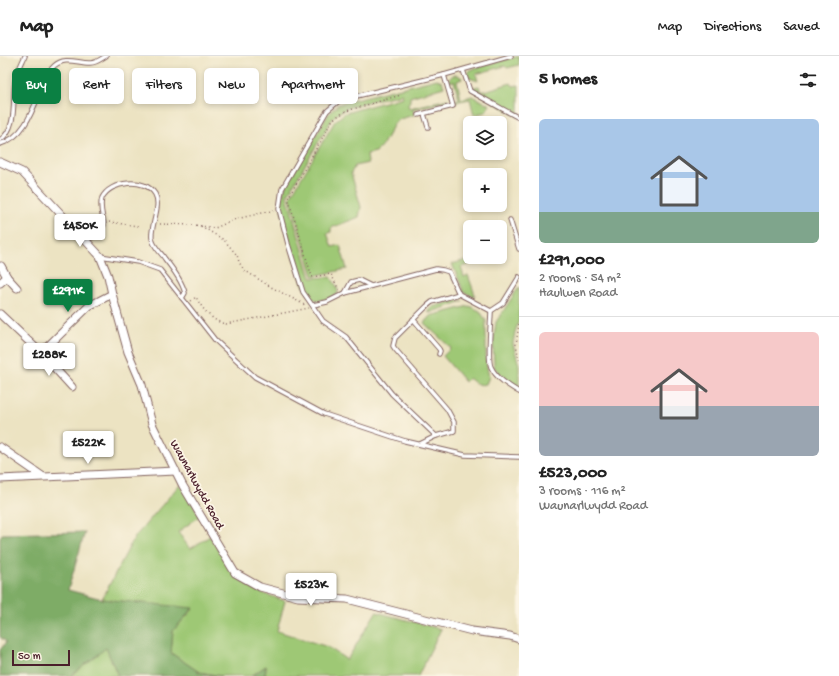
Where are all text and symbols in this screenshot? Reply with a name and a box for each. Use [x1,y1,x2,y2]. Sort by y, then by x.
text: Map [20,16,53,39]
text: Map [658,19,682,36]
text: Directions [704,19,761,36]
text: Saved [783,19,819,36]
chip: Buy [12,68,61,104]
chip: Rent [69,68,124,104]
chip: Filters [132,68,196,104]
chip: New [204,68,259,104]
chip: Apartment [267,68,358,104]
icon: filters [797,69,819,91]
text: 5 homes [539,70,597,90]
map controls [463,116,507,264]
button: layers [463,116,507,160]
icon: home [643,145,715,217]
button: + [463,168,507,212]
pin: £450K [52,214,108,248]
text: £450K [63,219,97,234]
button: − [463,220,507,264]
text: £291,000 [539,251,605,271]
text: 2 rooms · 54 m² [539,271,621,286]
pin: £291K [40,279,96,313]
text: £291K [52,284,84,299]
text: Haulwen Road [539,286,617,301]
pin: £288K [21,343,77,377]
text: £288K [32,348,66,363]
icon: home [643,358,715,430]
pin: £522K [60,431,116,465]
text: £522K [72,436,104,451]
street label: Waunarlwydd Road [166,438,227,533]
text: £523,000 [539,464,607,484]
text: 3 rooms · 116 m² [539,484,626,499]
text: Waunarlwydd Road [539,499,647,514]
pin: £523K [283,573,339,607]
text: £523K [295,578,327,593]
scale bar [12,648,70,667]
text: 50 m [18,651,40,663]

